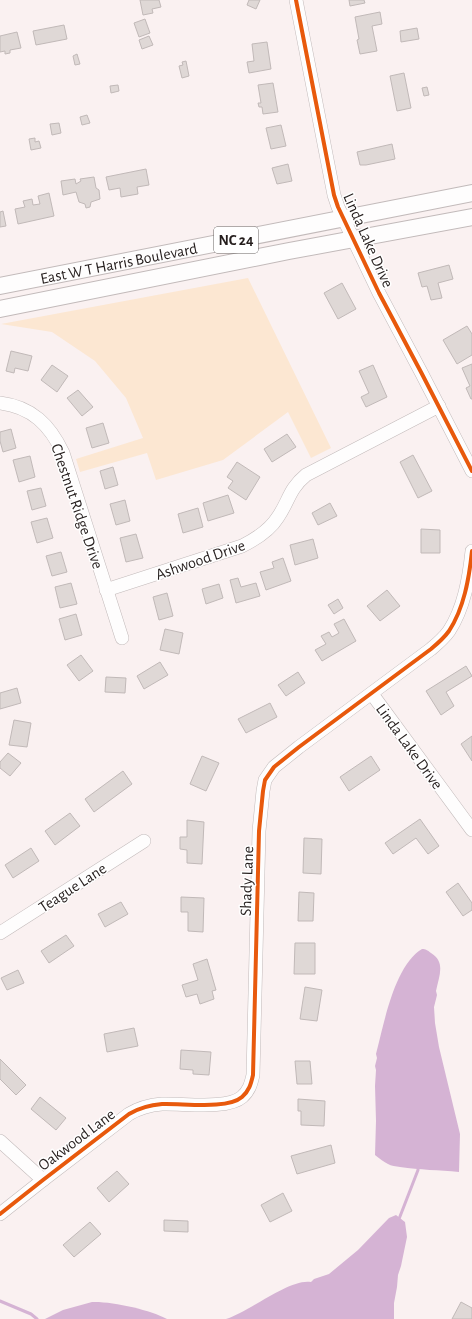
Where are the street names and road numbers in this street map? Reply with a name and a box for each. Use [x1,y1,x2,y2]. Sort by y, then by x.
street label: Linda Lake Drive [340,191,396,290]
road number: NC 24 [214,227,258,253]
street label: East W T Harris Boulevard [39,240,199,287]
street label: Chestnut Ridge Drive [48,442,106,571]
street label: Ashwood Drive [153,537,247,583]
street label: Linda Lake Drive [373,701,445,792]
street label: Shady Lane [238,846,257,917]
street label: Teague Lane [36,860,109,916]
street label: Oakwood Lane [35,1106,118,1174]

